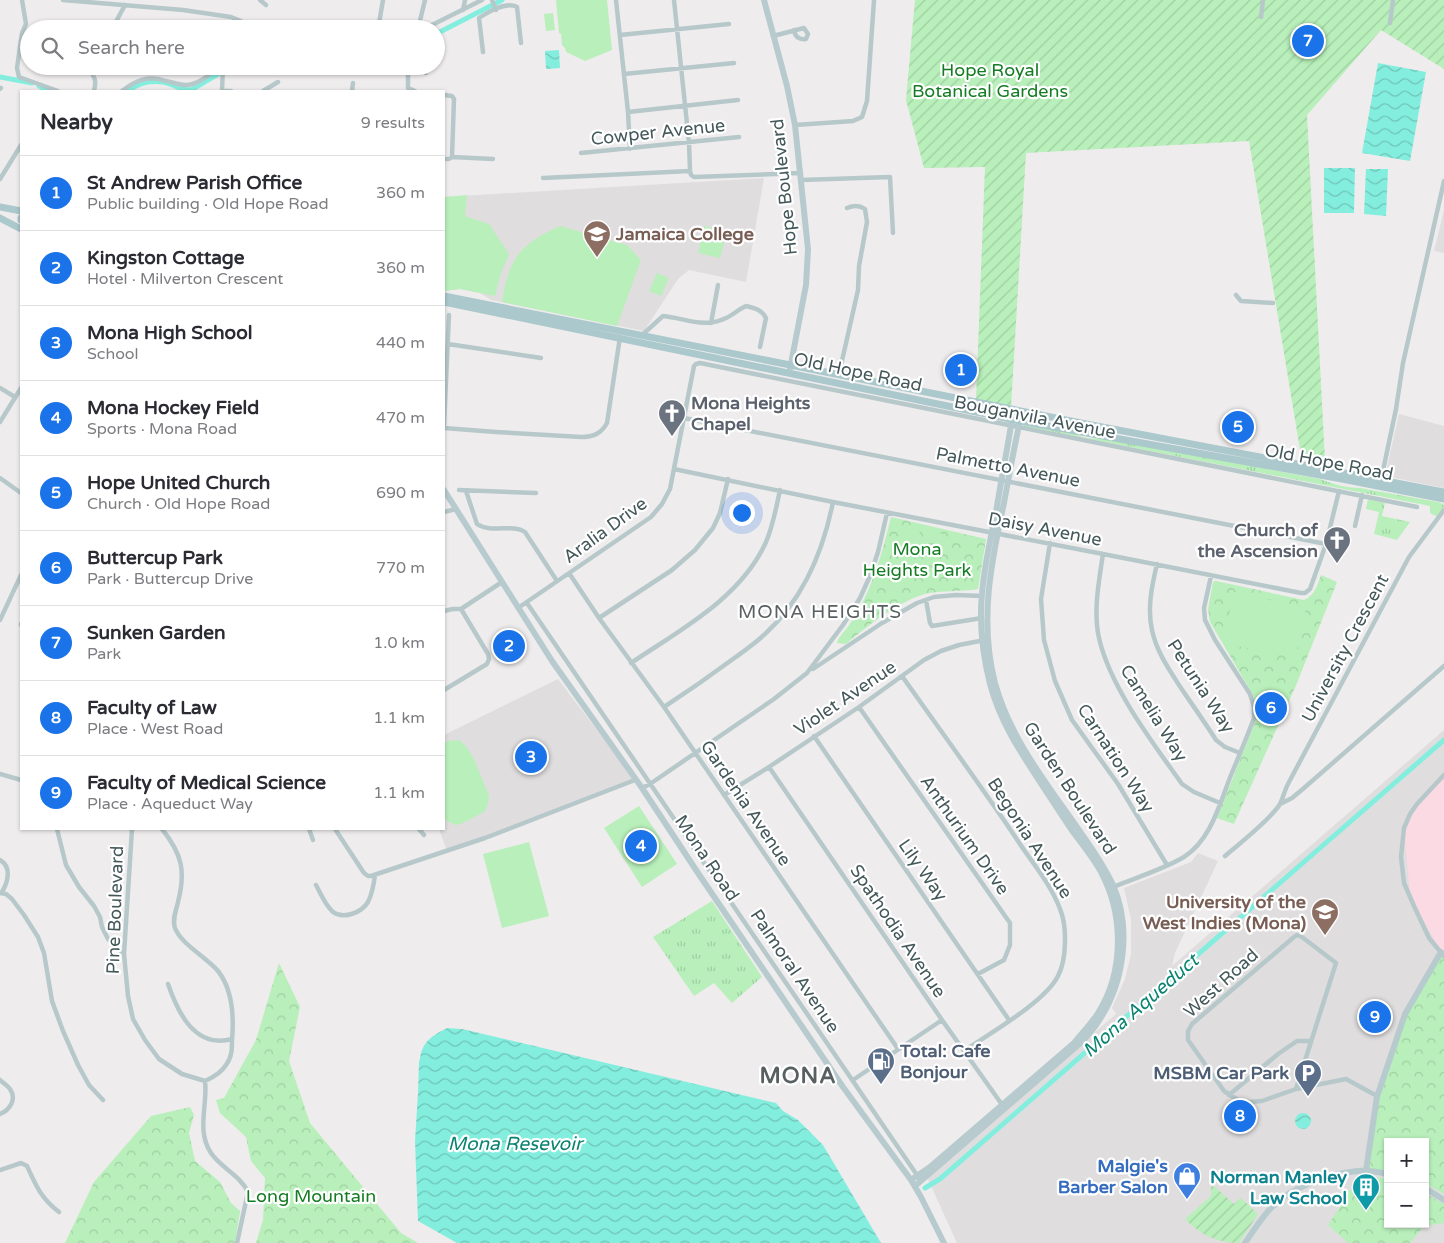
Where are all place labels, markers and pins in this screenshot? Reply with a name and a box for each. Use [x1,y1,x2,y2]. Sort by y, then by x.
pin: 7 [1292,22,1324,60]
school or university icon: Jamaica College [582,219,612,258]
place label: Jamaica College [615,223,754,245]
pin: 1 [945,351,977,389]
place label: Mona Heights Chapel [691,392,811,435]
church icon: Mona Heights Chapel [657,398,687,437]
pin: 5 [1222,408,1254,446]
place label: Church of the Ascension [1198,519,1319,562]
church icon: Church of the Ascension [1322,525,1352,564]
pin: 2 [493,627,525,665]
pin: 6 [1255,689,1287,727]
pin: 3 [515,738,547,776]
pin: 4 [625,827,657,865]
place label: University of the West Indies (Mona) [1143,891,1306,934]
school or university icon: University of the West Indies (Mona) [1310,897,1340,936]
pin: 9 [1359,998,1391,1036]
place label: Total: Cafe Bonjour [899,1040,990,1083]
fuel station icon: Total: Cafe Bonjour [866,1046,896,1085]
parking icon: MSBM Car Park [1293,1058,1323,1097]
place label: MSBM Car Park [1153,1062,1289,1084]
pin: 8 [1224,1097,1256,1135]
place label: Malgie's Barber Salon [1058,1155,1168,1198]
shop icon: Malgie's Barber Salon [1172,1161,1202,1200]
place label: Norman Manley Law School [1210,1166,1347,1209]
building icon: Norman Manley Law School [1351,1172,1381,1211]

